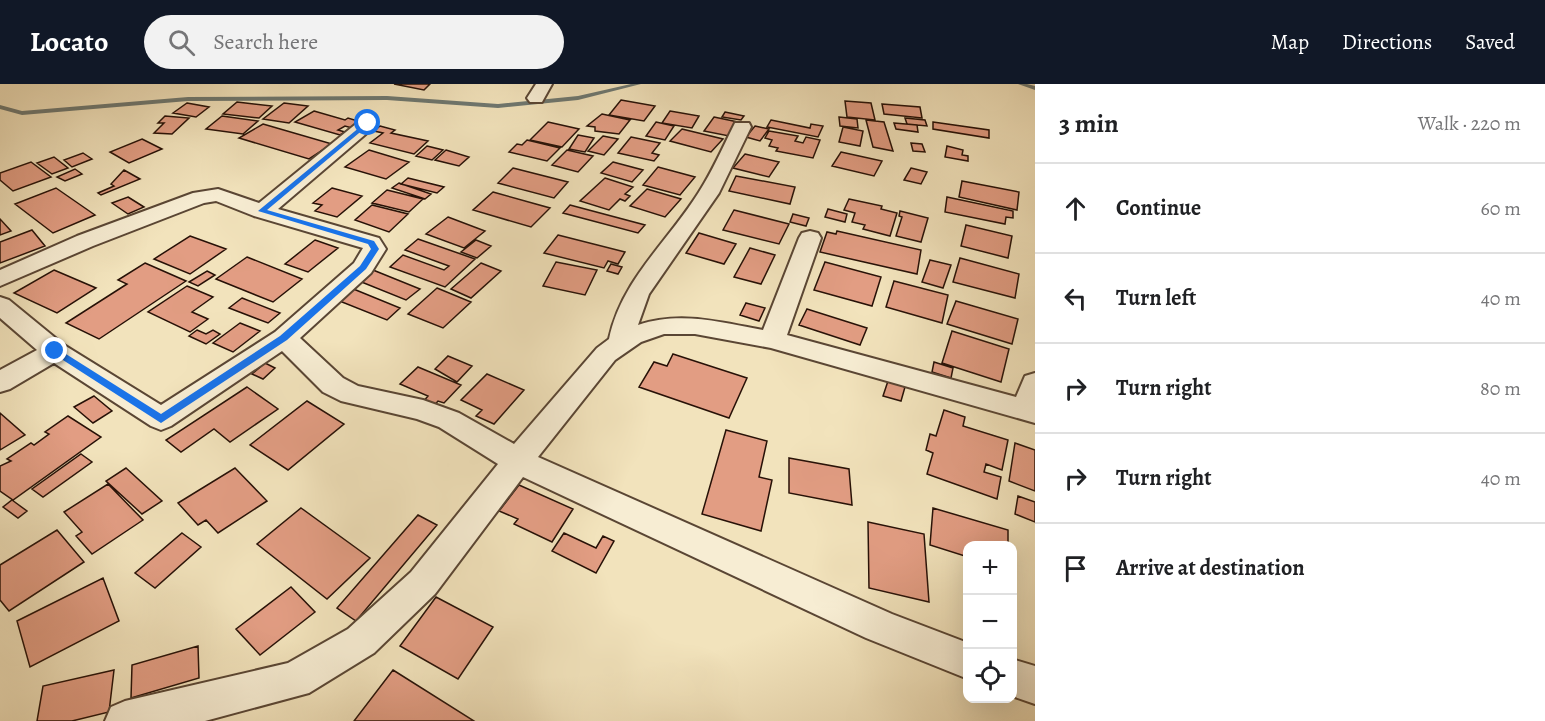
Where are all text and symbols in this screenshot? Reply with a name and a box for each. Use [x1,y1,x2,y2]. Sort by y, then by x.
search box [144,15,564,69]
text: Locato [30,23,108,61]
icon: search [165,26,198,59]
text: Search here [213,27,318,57]
text: Map [1271,28,1309,56]
text: Directions [1342,28,1432,56]
text: Saved [1465,28,1515,56]
text: 3 min [1059,106,1119,141]
route start [354,109,380,135]
text: Walk · 220 m [1418,110,1521,137]
icon: ahead [1059,192,1092,225]
text: Continue [1116,193,1201,223]
text: 60 m [1481,195,1521,222]
icon: left [1059,282,1092,315]
text: Turn left [1116,283,1196,313]
text: 40 m [1481,285,1521,312]
route end [41,337,67,363]
icon: right [1059,372,1092,405]
text: Turn right [1116,373,1212,403]
text: 80 m [1480,375,1521,402]
icon: right [1059,462,1092,495]
text: Turn right [1116,463,1212,493]
text: 40 m [1481,465,1521,492]
map controls [963,541,1017,703]
button: + [963,541,1017,595]
icon: arrive [1059,552,1092,585]
text: Arrive at destination [1116,553,1305,583]
button: − [963,595,1017,649]
button: locate [963,649,1017,703]

